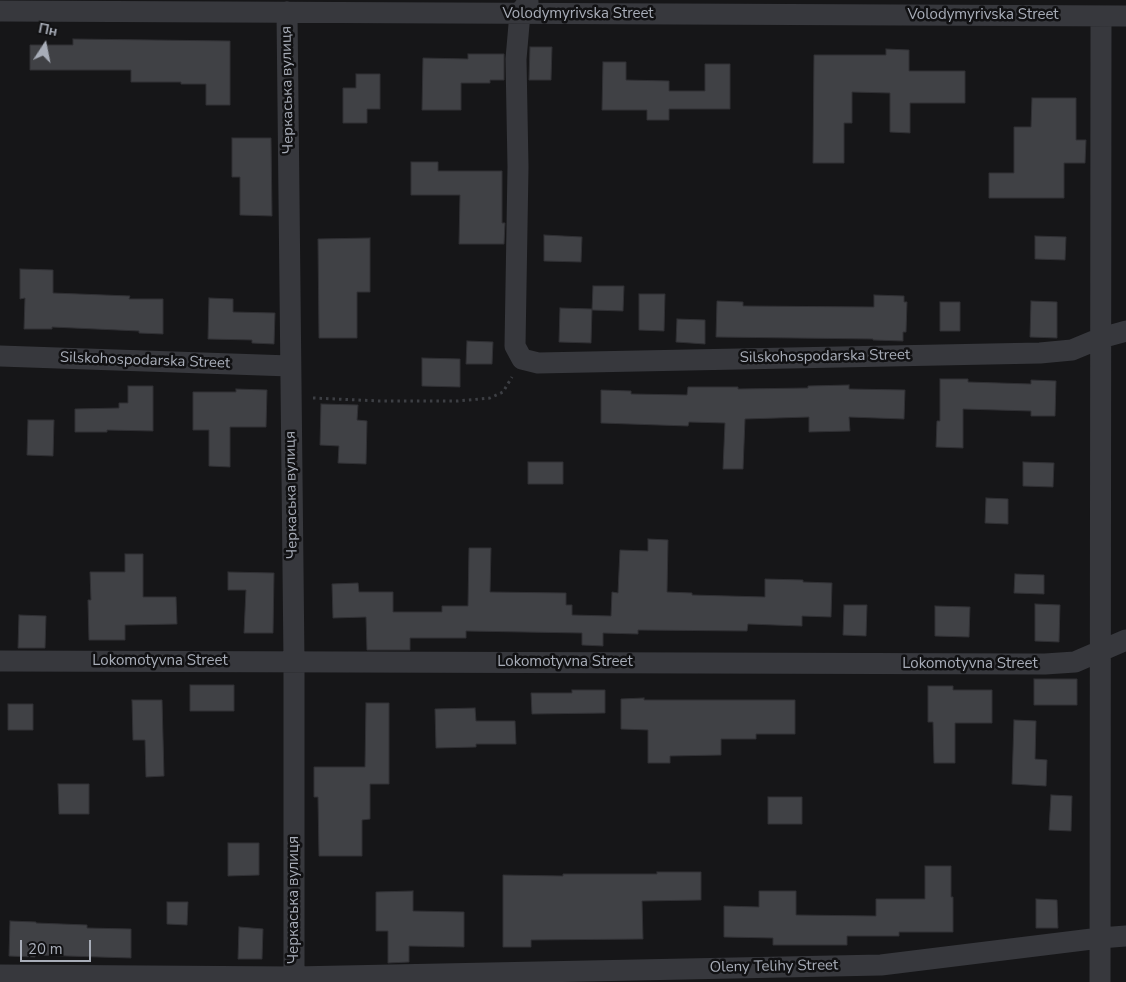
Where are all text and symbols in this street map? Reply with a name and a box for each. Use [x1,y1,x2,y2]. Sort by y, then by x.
street label: Volodymyrivska Street [502,5,654,23]
street label: Volodymyrivska Street [907,6,1059,24]
text: Пн [37,19,59,41]
north arrow [20,20,70,70]
street label: Черкаська вулиця [278,26,298,154]
street label: Silskohospodarska Street [740,347,910,367]
street label: Silskohospodarska Street [60,349,230,373]
street label: Черкаська вулиця [282,431,302,559]
street label: Lokomotyvna Street [92,652,228,670]
street label: Lokomotyvna Street [497,653,633,671]
street label: Lokomotyvna Street [902,655,1038,673]
street label: Черкаська вулиця [285,836,303,964]
scale bar [22,930,94,962]
text: 20 m [28,939,63,959]
street label: Oleny Telihy Street [710,957,838,977]

